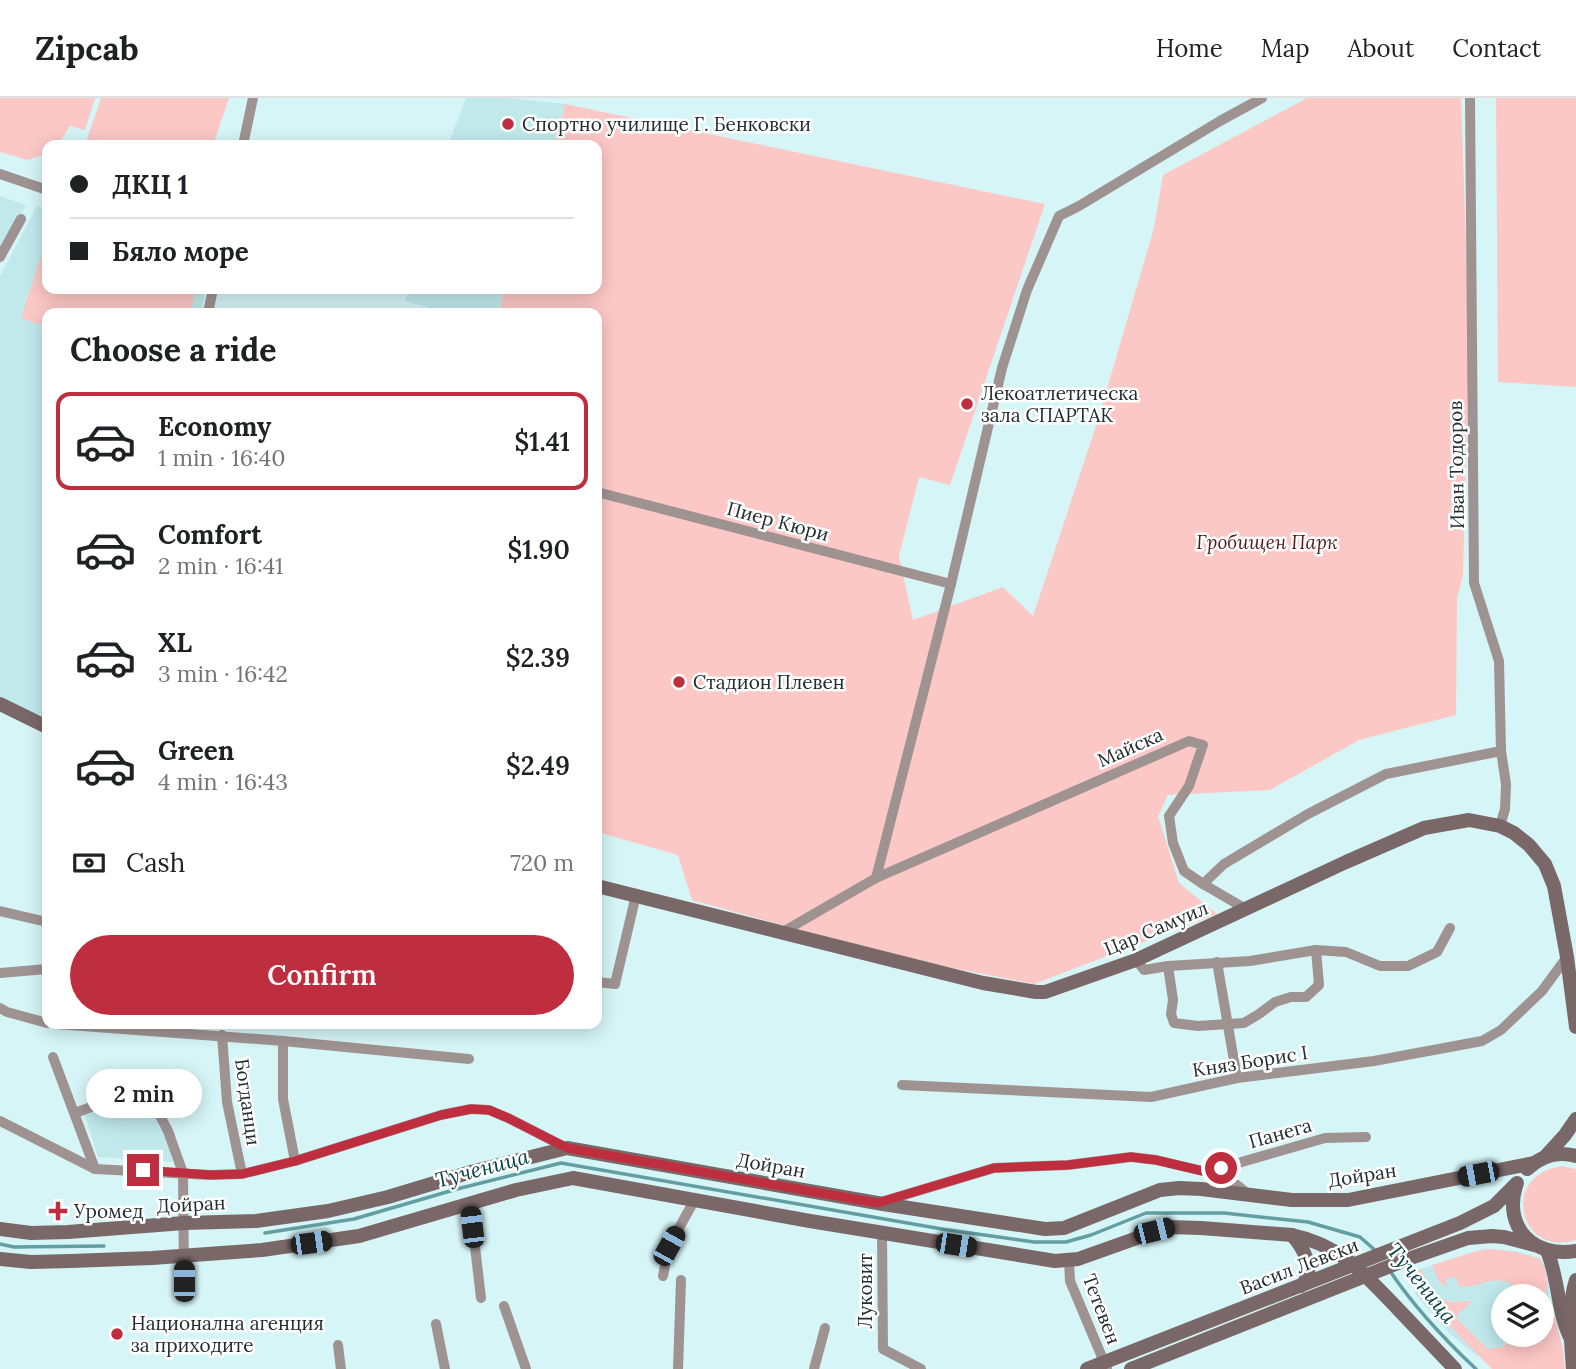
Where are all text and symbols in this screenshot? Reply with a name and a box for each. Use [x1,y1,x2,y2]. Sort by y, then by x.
text: Zipcab [35,27,139,69]
text: Home [1156,33,1223,64]
text: Map [1261,33,1310,64]
text: About [1348,33,1414,64]
text: Contact [1452,33,1541,64]
place label: Спортно училище Г. Бенковски [522,112,811,136]
marker: Спортно училище Г. Бенковски [500,116,516,132]
text: ДКЦ 1 [112,168,188,201]
text: Бяло море [112,235,249,268]
text: Choose a ride [70,329,277,370]
place label: Лекоатлетическа зала СПАРТАК [981,381,1139,427]
marker: Лекоатлетическа зала СПАРТАК [959,396,975,412]
street label: Иван Тодоров [1443,400,1469,529]
icon: car [74,410,137,473]
text: Economy [158,410,271,443]
text: $1.41 [515,425,570,458]
text: 1 min · 16:40 [158,443,285,472]
street label: Пиер Кюри [724,496,832,546]
icon: car [74,518,137,581]
text: Comfort [158,518,262,551]
park label: Гробищен Парк [1196,530,1338,554]
text: $1.90 [507,533,570,566]
text: 2 min · 16:41 [158,551,284,580]
icon: car [74,626,137,689]
text: XL [158,626,192,659]
text: $2.39 [506,641,570,674]
text: 3 min · 16:42 [158,659,288,688]
place label: Стадион Плевен [693,670,845,694]
marker: Стадион Плевен [671,674,687,690]
street label: Майска [1093,722,1167,772]
icon: car [74,734,137,797]
text: Green [158,734,234,767]
text: $2.49 [506,749,570,782]
text: 4 min · 16:43 [158,767,288,796]
icon: cash [70,844,108,882]
text: Cash [126,846,185,879]
text: 720 m [510,848,574,877]
street label: Цар Самуил [1100,895,1212,961]
button: Confirm [70,935,574,1015]
street label: Княз Борис I [1191,1040,1309,1082]
street label: Богданци [230,1057,266,1147]
callout: 2 min [85,1068,201,1118]
text: 2 min [114,1079,174,1108]
street label: Панега [1246,1113,1314,1153]
water label: Тученица [432,1142,532,1193]
street label: Дойран [735,1147,807,1183]
route start [1205,1152,1237,1184]
route end [127,1154,159,1186]
street label: Дойран [1326,1158,1398,1192]
car [1456,1160,1501,1188]
street label: Дойран [156,1190,226,1218]
place label: Уромед [73,1199,144,1223]
marker: Уромед [48,1201,68,1221]
car [460,1205,485,1249]
car [1132,1216,1177,1246]
car [650,1223,689,1269]
car [289,1230,334,1256]
car [934,1231,979,1259]
street label: Васил Левски [1236,1232,1362,1300]
water label: Тученица [1381,1237,1463,1329]
street label: Луковит [853,1253,877,1329]
car [174,1260,195,1302]
street label: Тетевен [1078,1271,1126,1347]
map controls [1491,1284,1554,1347]
button: layers [1491,1284,1554,1347]
place label: Национална агенция за приходите [131,1311,324,1357]
marker: Национална агенция за приходите [109,1326,125,1342]

